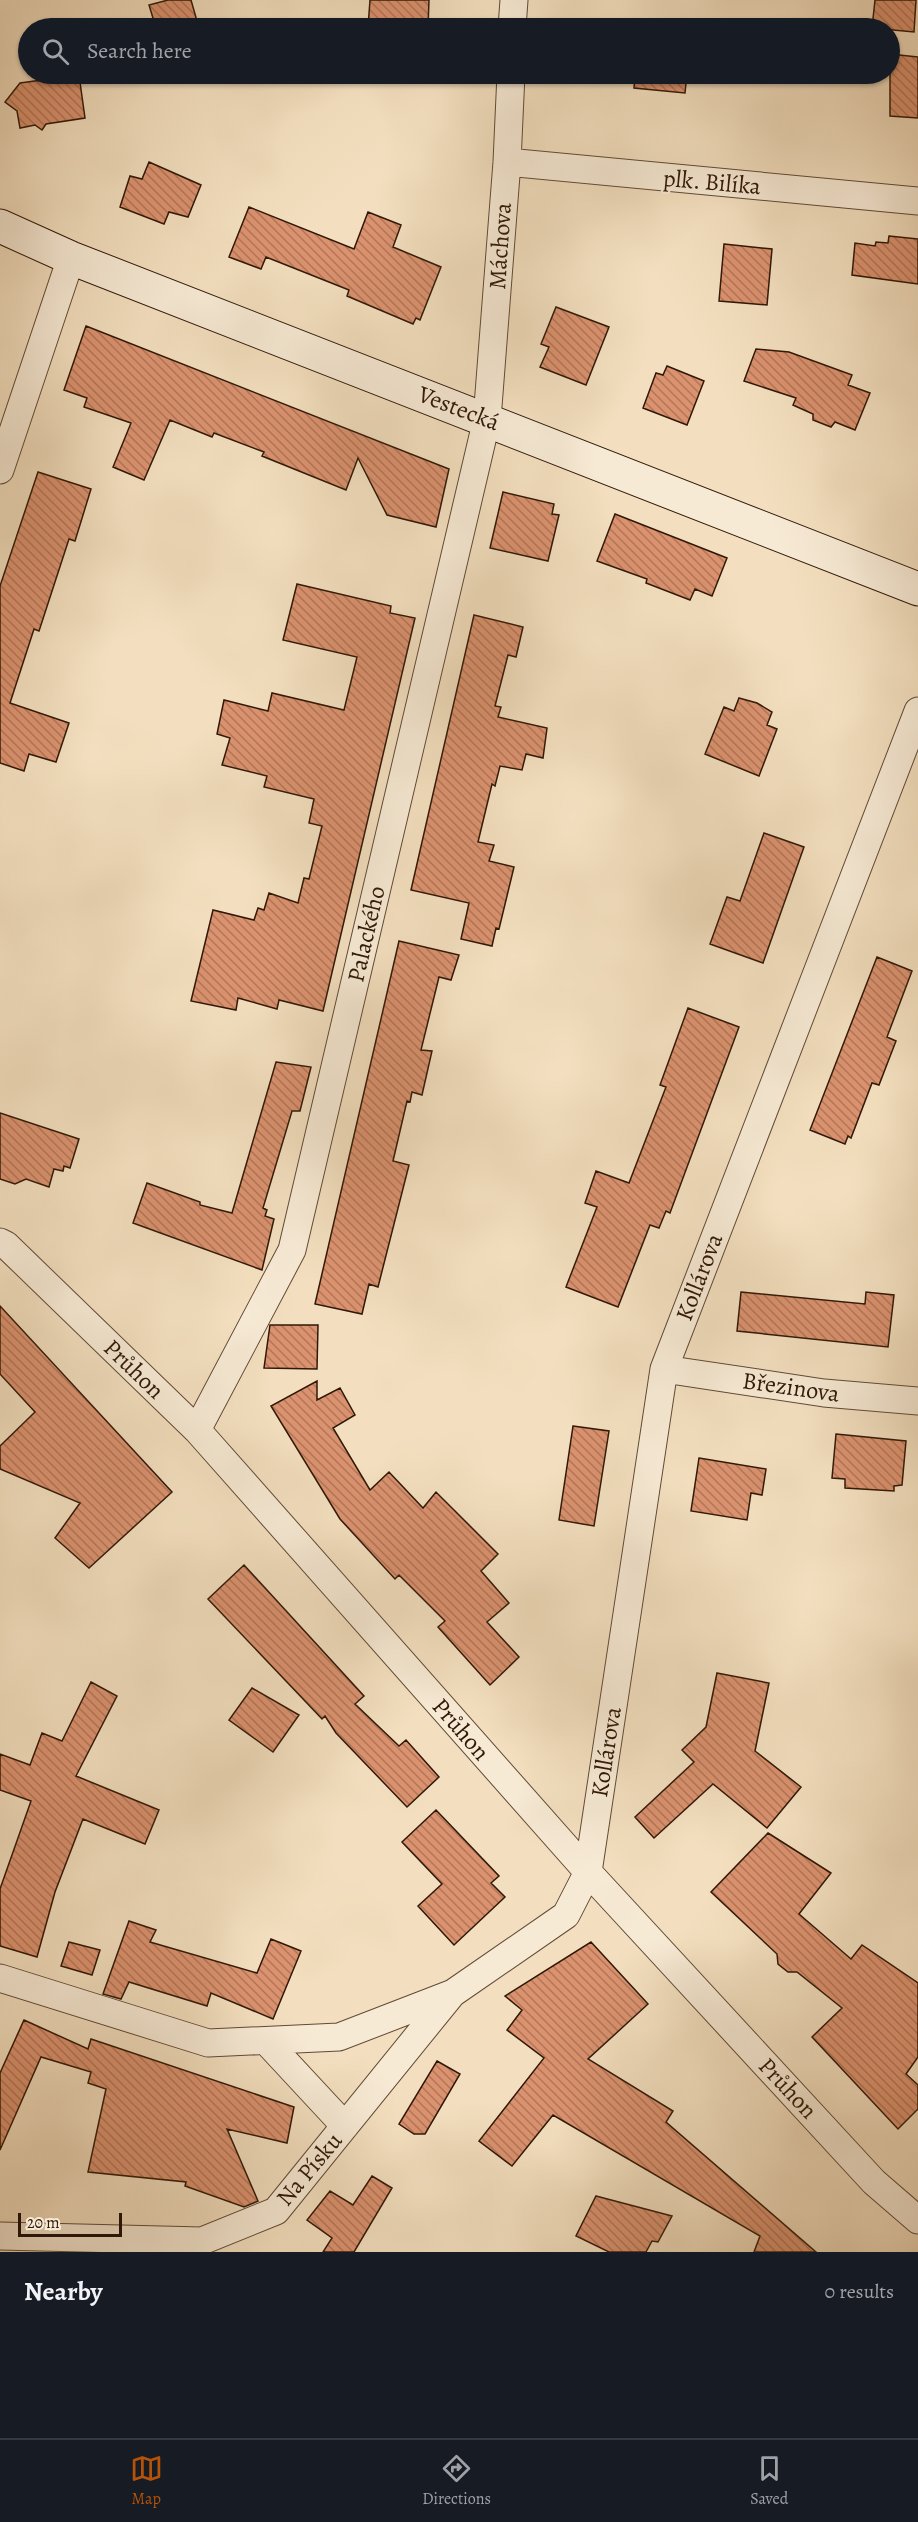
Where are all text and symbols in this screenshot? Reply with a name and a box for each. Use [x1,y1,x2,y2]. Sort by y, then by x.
search box [18,18,900,84]
icon: search [39,35,72,68]
text: Search here [87,36,192,66]
street label: plk. Bilíka [662,162,763,202]
street label: Máchova [481,201,519,291]
street label: Vestecká [413,378,505,438]
street label: Palackého [339,883,393,985]
street label: Kollárova [668,1228,731,1325]
street label: Průhon [97,1332,171,1406]
street label: Březinova [740,1364,842,1410]
street label: Průhon [425,1691,497,1767]
street label: Kollárova [583,1704,629,1800]
street label: Průhon [751,2050,825,2126]
street label: Na Písku [269,2125,349,2213]
scale bar [18,2210,122,2238]
text: 20 m [27,2212,60,2234]
text: Nearby [24,2274,103,2309]
text: 0 results [825,2278,894,2305]
tab: Map [130,2452,163,2510]
tab: Directions [422,2452,491,2510]
tab: Saved [750,2452,788,2510]

